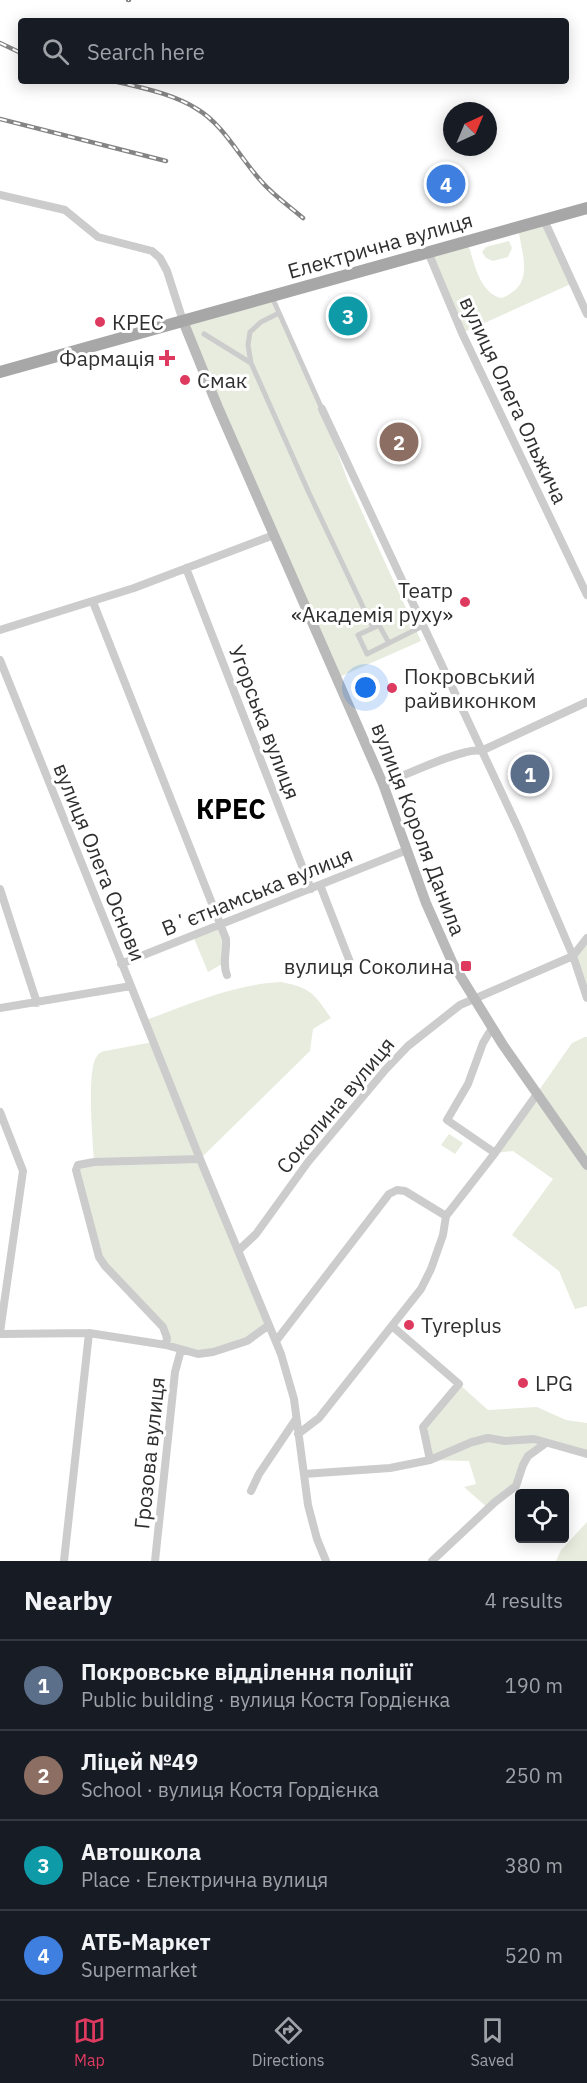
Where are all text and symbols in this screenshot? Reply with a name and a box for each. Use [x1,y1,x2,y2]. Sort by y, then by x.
search box [18,18,569,84]
icon: search [39,35,72,68]
text: Search here [87,37,205,66]
north arrow [443,102,497,156]
pin: 4 [426,162,466,207]
street label: Електрична вулиця [284,205,476,285]
street label: вулиця Олега Ольжича [454,292,574,508]
pin: 3 [328,294,368,338]
place label: КРЕС [112,308,164,336]
marker: КРЕС [93,315,107,329]
place label: Фармація [59,344,155,372]
marker: Фармація [160,351,174,365]
place label: Смак [197,366,247,394]
marker: Смак [178,373,192,387]
pin: 2 [380,420,418,464]
place label: Театр «Академія руху» [291,576,453,628]
marker: Театр «Академія руху» [458,595,472,609]
street label: Угорська вулиця [223,641,307,803]
place label: Покровський райвиконком [404,662,537,714]
your location [351,673,380,702]
marker: Покровський райвиконком [385,681,399,695]
street label: вулиця Короля Данила [365,719,473,939]
pin: 1 [510,752,550,796]
street label: вулиця Олега Основи [47,759,153,965]
district label: КРЕС [196,791,266,826]
street label: Вʼєтнамська вулиця [157,840,357,942]
place label: вулиця Соколина [284,952,454,980]
marker: вулиця Соколина [459,959,473,973]
street label: Соколина вулиця [270,1031,400,1179]
place label: Tyreplus [421,1311,502,1339]
marker: Tyreplus [402,1318,416,1332]
place label: LPG [535,1369,573,1397]
street label: Грозова вулиця [127,1376,171,1530]
marker: LPG [516,1376,530,1390]
map controls [515,1489,569,1543]
button: locate [515,1489,569,1543]
text: Nearby [24,1583,112,1617]
text: 4 results [485,1587,563,1614]
text: Покровське відділення поліції [81,1657,412,1686]
text: 1 [38,1672,50,1699]
text: 190 m [505,1672,563,1699]
text: Public building · вулиця Костя Гордієнка [81,1686,450,1713]
text: Ліцей №49 [81,1747,198,1776]
text: 2 [38,1762,50,1789]
text: 250 m [505,1762,563,1789]
text: School · вулиця Костя Гордієнка [81,1776,379,1803]
text: Автошкола [81,1837,201,1866]
text: 3 [38,1852,50,1879]
text: 380 m [505,1852,563,1879]
text: Place · Електрична вулиця [81,1866,328,1893]
text: АТБ-Маркет [81,1927,211,1956]
text: 4 [38,1942,50,1969]
text: 520 m [505,1942,563,1969]
text: Supermarket [81,1956,198,1983]
tab: Map [73,2014,106,2070]
tab: Directions [252,2014,325,2070]
tab: Saved [471,2014,514,2070]

